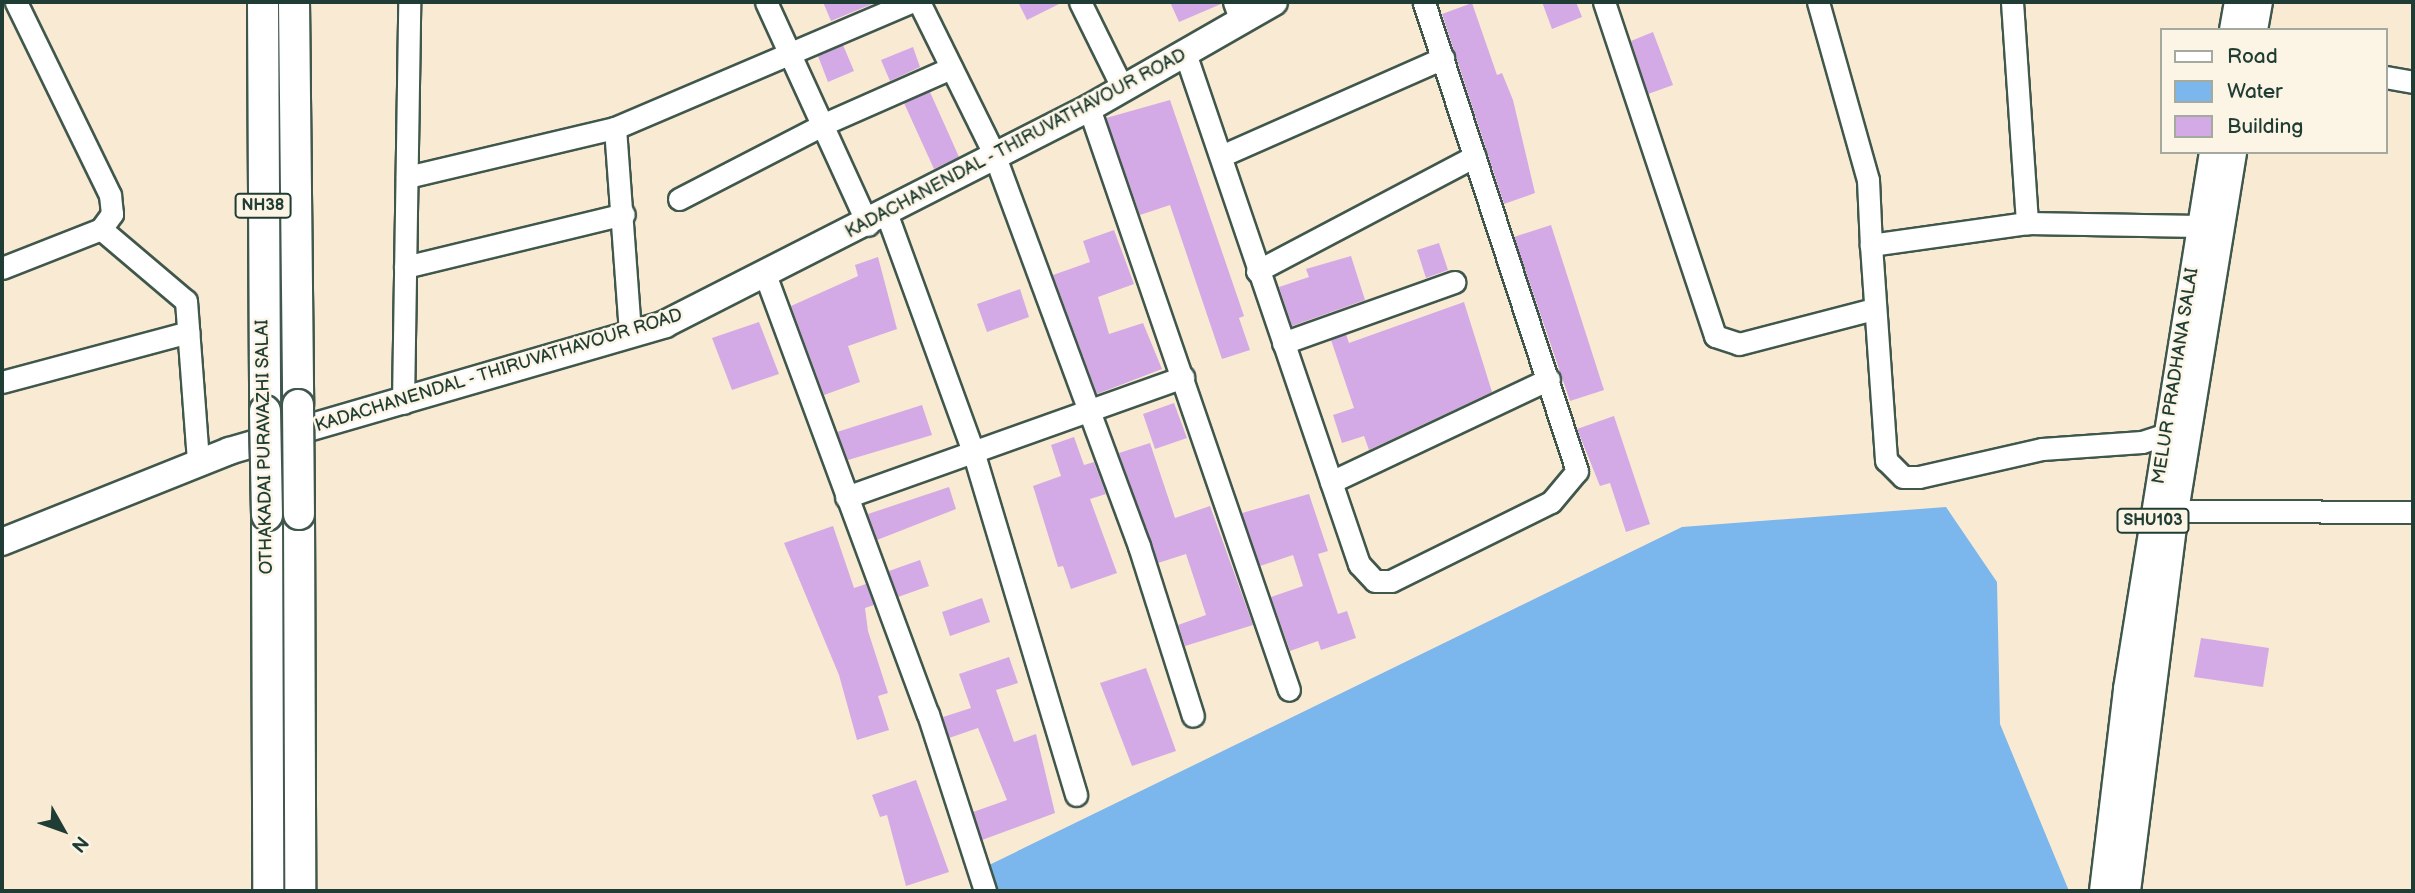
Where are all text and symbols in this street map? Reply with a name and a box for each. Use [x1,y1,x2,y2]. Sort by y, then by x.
legend [2160,28,2387,154]
street label: KADACHANENDAL - THIRUVATHAVOUR ROAD [841,44,1191,244]
text: Road [2227,44,2278,69]
text: Water [2227,79,2283,104]
text: Building [2227,114,2303,139]
road number: NH38 [233,194,293,218]
street label: MELUR PRADHANA SALAI [2148,266,2204,486]
street label: KADACHANENDAL - THIRUVATHAVOUR ROAD [312,304,686,438]
street label: OTHAKADAI PURAVAZHI SALAI [252,319,278,575]
road number: SHU103 [2116,508,2190,534]
north arrow [28,795,98,865]
text: N [66,831,93,857]

